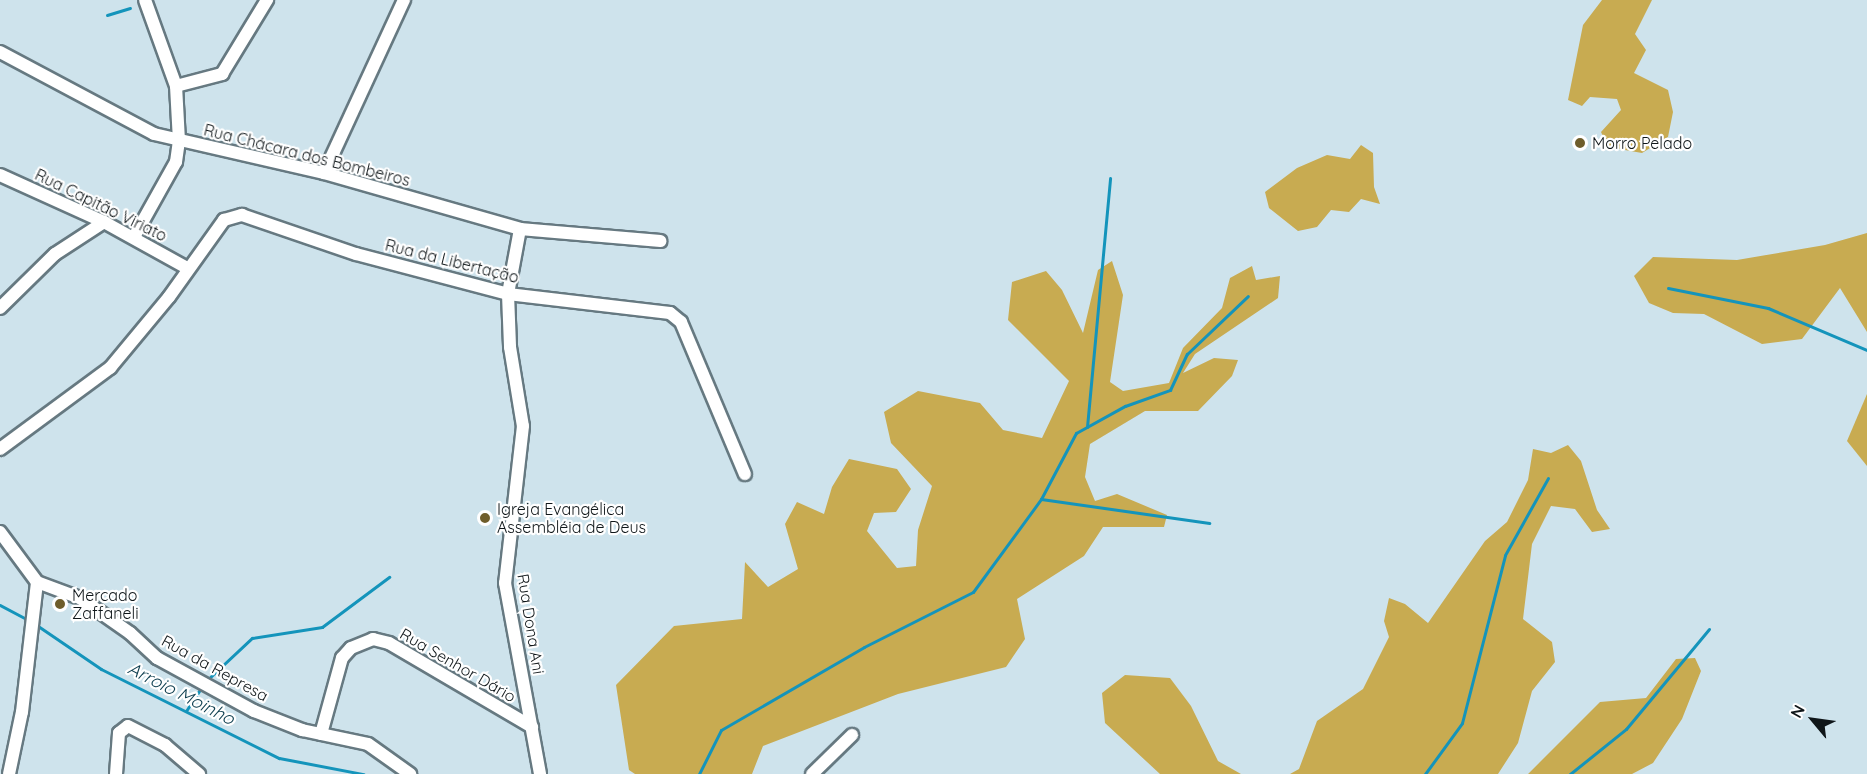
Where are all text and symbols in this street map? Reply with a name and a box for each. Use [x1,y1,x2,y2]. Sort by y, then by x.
street label: Rua Chácara dos Bombeiros [202,120,412,190]
place label: Morro Pelado [1592,133,1692,153]
marker: Morro Pelado [1573,136,1587,150]
street label: Rua Capitão Viriato [32,165,170,245]
street label: Rua da Libertação [383,235,521,287]
place label: Igreja Evangélica Assembléia de Deus [497,499,646,537]
marker: Igreja Evangélica Assembléia de Deus [478,511,492,525]
street label: Rua Dona Ani [514,572,548,676]
place label: Mercado Zaffaneli [72,585,139,623]
marker: Mercado Zaffaneli [53,597,67,611]
street label: Rua Senhor Dário [397,624,519,706]
street label: Rua da Represa [158,631,272,705]
water label: Arroio Moinho [124,658,238,730]
north arrow [1783,690,1843,750]
text: N [1786,701,1809,721]

